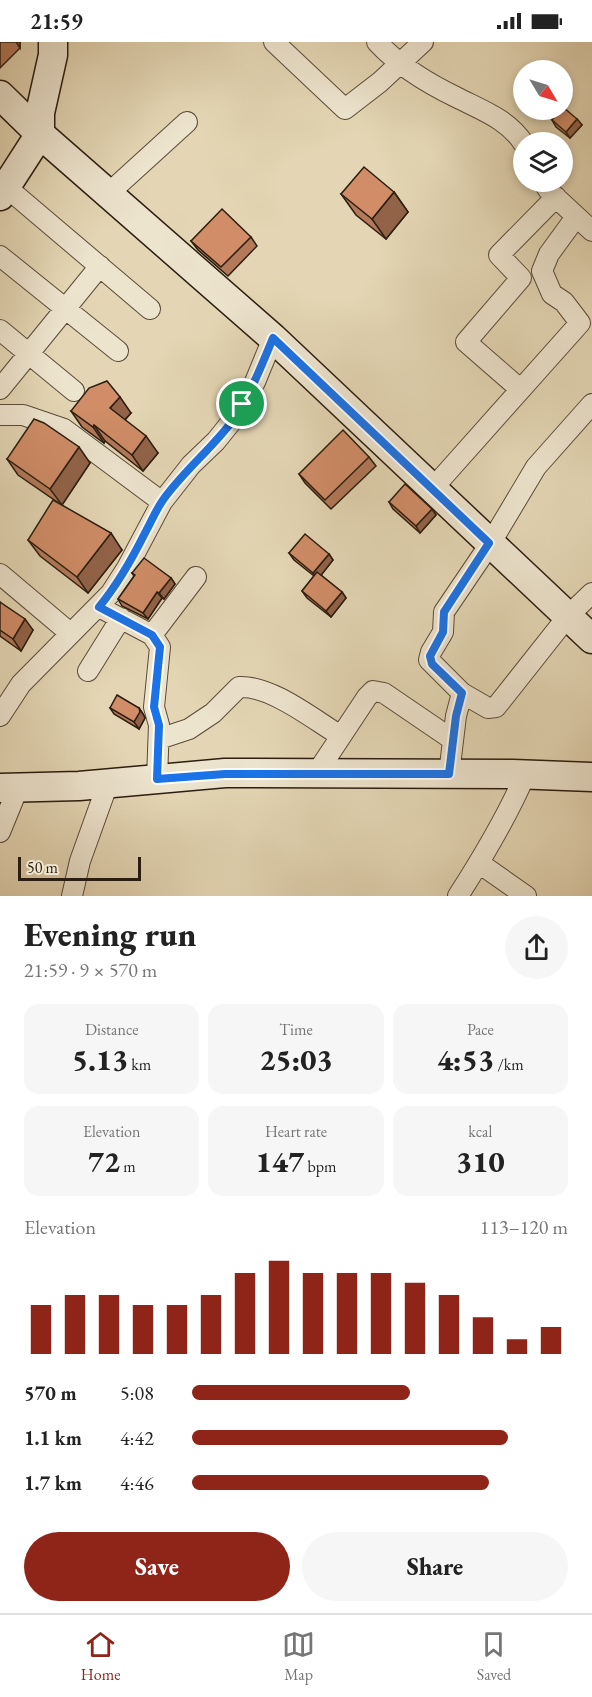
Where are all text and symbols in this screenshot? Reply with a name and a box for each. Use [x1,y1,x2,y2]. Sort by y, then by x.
text: 21:59 [30,7,83,36]
north arrow [513,60,573,120]
map controls [513,60,573,192]
button: layers [513,132,573,192]
pin [216,378,267,429]
icon: arrive [225,387,258,420]
scale bar [18,854,141,881]
text: 50 m [27,857,58,878]
text: Evening run [24,913,196,956]
button: share [505,916,568,979]
text: 21:59 · 9 × 570 m [24,957,157,983]
text: Distance [85,1019,138,1040]
text: Time [279,1019,313,1040]
text: Pace [467,1019,494,1040]
text: 5.13 [72,1040,128,1079]
text: 25:03 [259,1040,333,1079]
text: 4:53 [437,1040,494,1079]
text: km [128,1054,151,1075]
text: /km [494,1054,524,1075]
text: Elevation [83,1121,140,1142]
text: Heart rate [265,1121,327,1142]
text: kcal [468,1121,492,1142]
text: 72 [88,1142,120,1181]
text: 147 [256,1142,304,1181]
text: 310 [456,1142,505,1181]
text: m [120,1156,136,1177]
text: bpm [304,1156,336,1177]
text: Elevation [24,1214,96,1240]
text: 113–120 m [480,1214,568,1240]
text: 570 m [24,1380,77,1406]
text: 5:08 [120,1380,154,1406]
text: 1.1 km [24,1425,82,1451]
text: 4:42 [120,1425,154,1451]
text: 1.7 km [24,1470,82,1496]
text: 4:46 [120,1470,154,1496]
button: Save [24,1532,290,1601]
button: Share [302,1532,568,1601]
tab: Home [81,1628,120,1685]
tab: Map [282,1628,315,1685]
tab: Saved [477,1628,511,1685]

